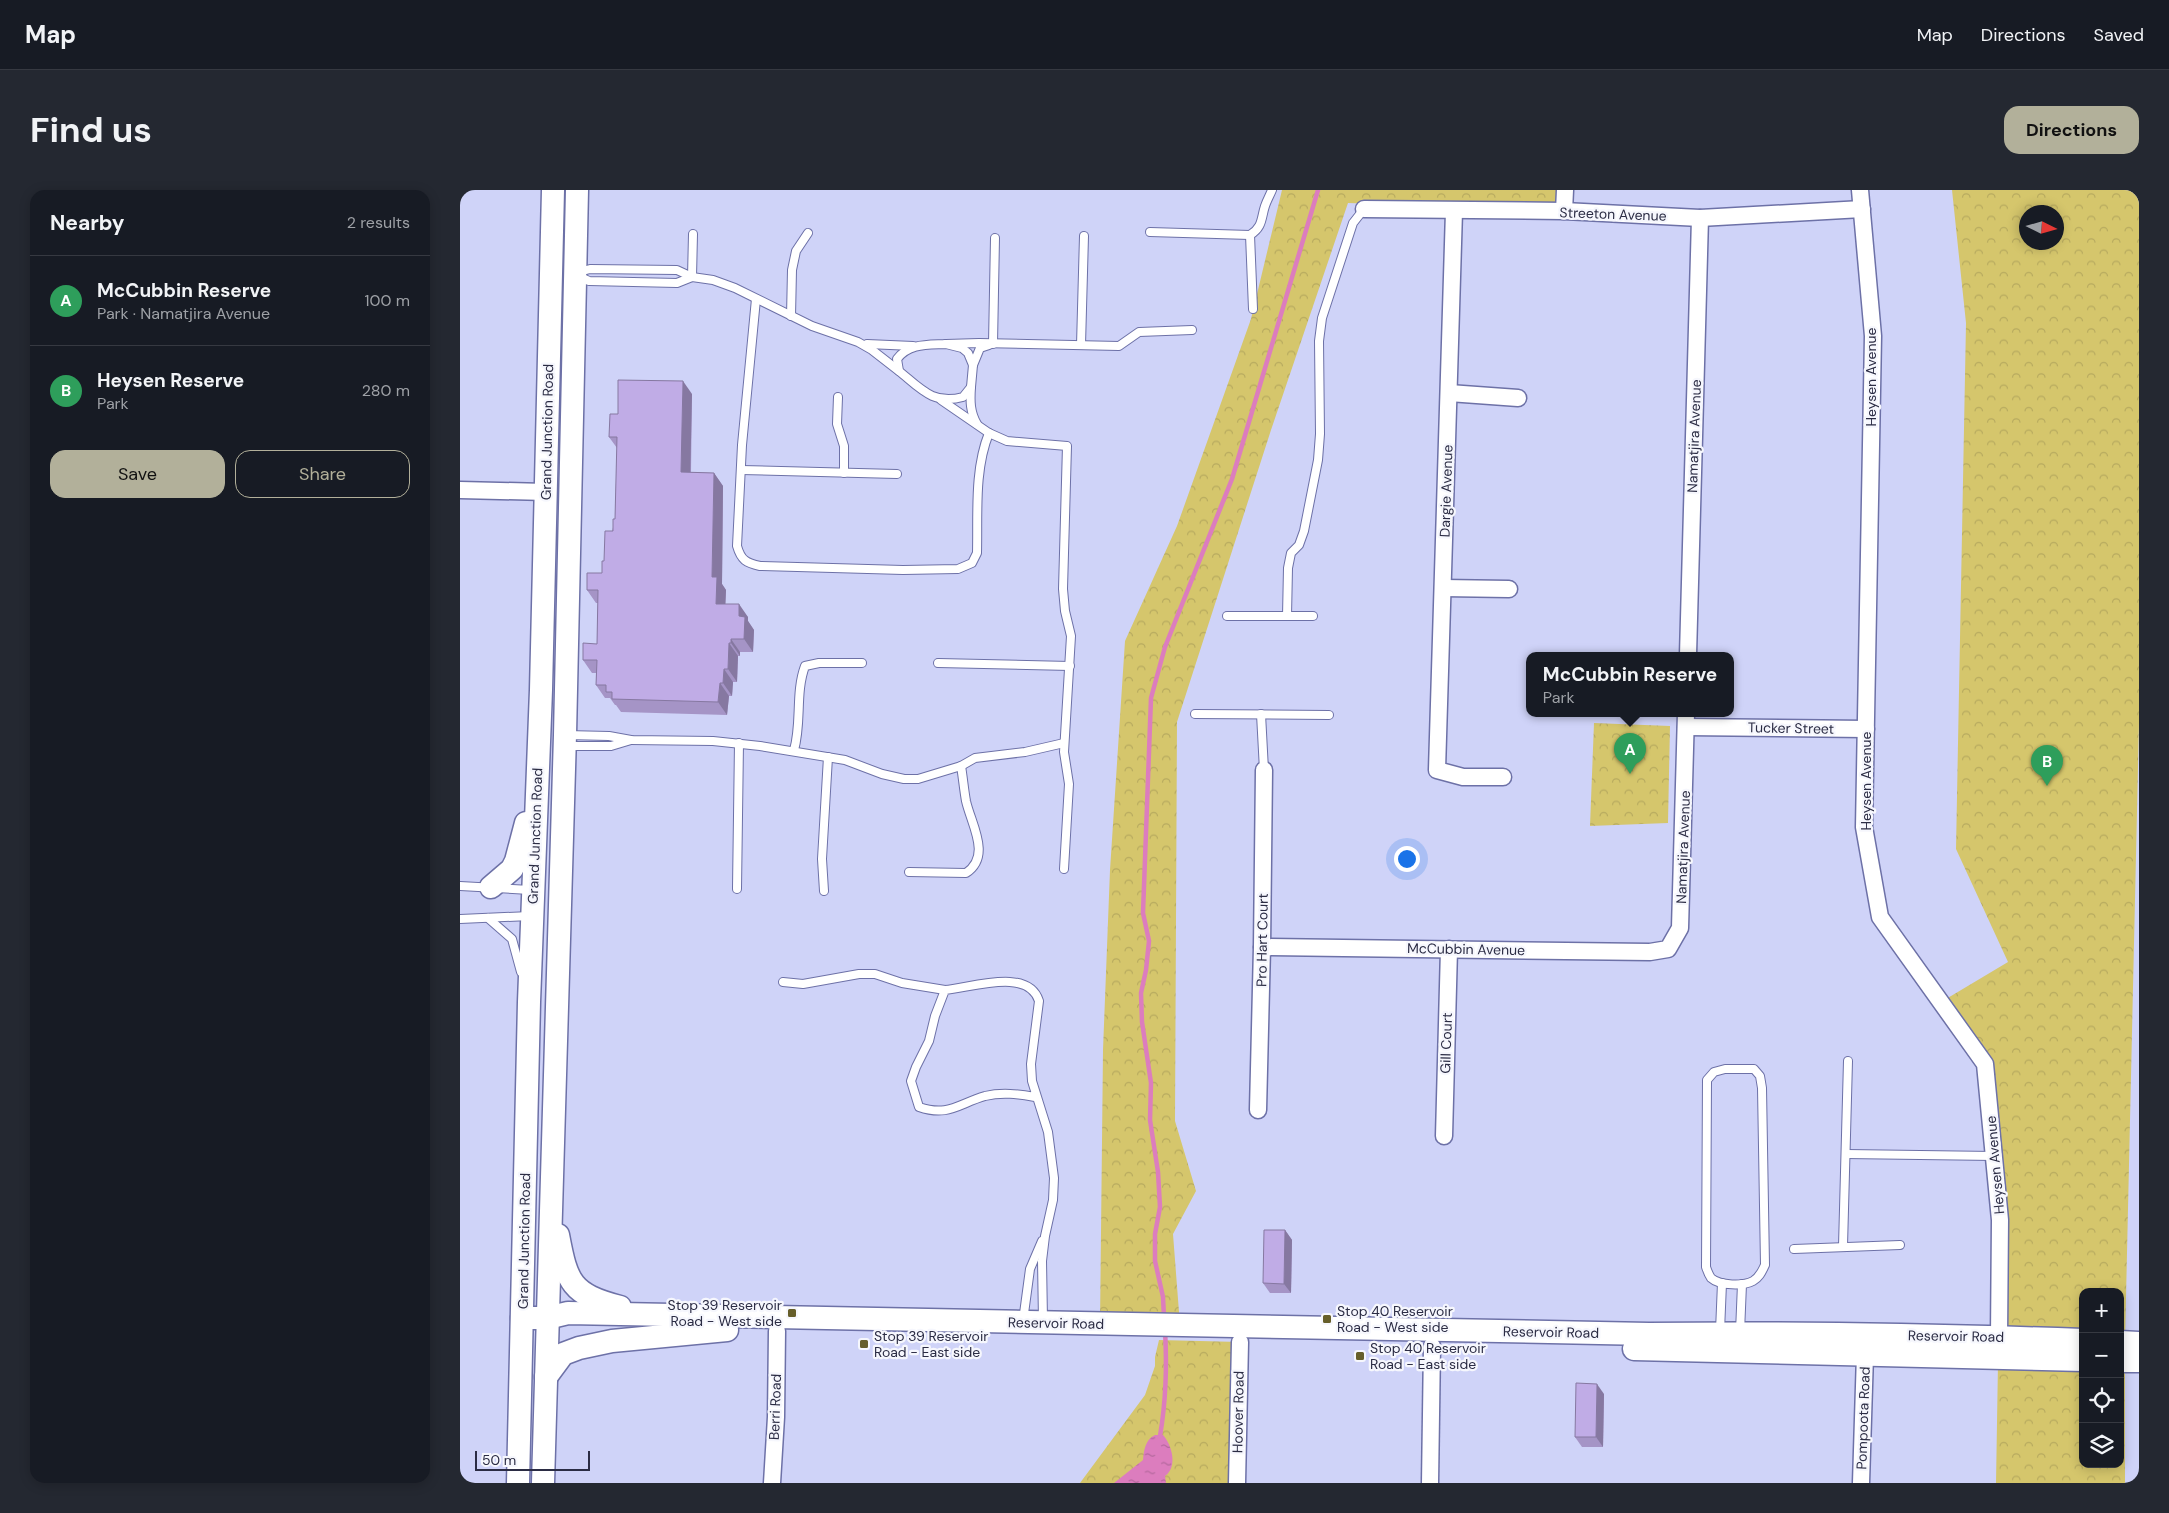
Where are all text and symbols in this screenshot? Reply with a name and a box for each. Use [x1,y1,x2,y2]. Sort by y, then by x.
text: Map [25,19,76,50]
text: Map [1917,23,1953,47]
text: Directions [1981,23,2066,47]
text: Saved [2094,23,2144,47]
button: Directions [2004,106,2139,154]
text: Find us [30,107,152,153]
street label: Streeton Avenue [1559,203,1667,225]
north arrow [2019,205,2064,250]
text: Nearby [50,209,124,237]
text: 2 results [347,212,410,233]
text: McCubbin Reserve [97,278,271,303]
text: A [60,290,72,311]
text: 100 m [365,290,410,311]
text: Park · Namatjira Avenue [97,303,270,324]
street label: Heysen Avenue [1862,328,1880,426]
street label: Grand Junction Road [537,364,557,500]
text: Heysen Reserve [97,368,244,393]
street label: Namatjira Avenue [1683,379,1705,493]
text: B [61,380,71,401]
text: 280 m [362,380,410,401]
text: Park [97,393,129,414]
street label: Dargie Avenue [1435,444,1457,538]
button: Save [50,450,225,498]
button: Share [235,450,410,498]
popup [1526,652,1734,717]
text: McCubbin Reserve [1543,662,1717,687]
text: Park [1543,687,1574,708]
street label: Tucker Street [1748,718,1834,738]
street label: Heysen Avenue [1857,732,1875,830]
pin: A [1614,733,1646,774]
pin: B [2031,745,2063,786]
street label: Grand Junction Road [524,768,546,904]
street label: Namatjira Avenue [1672,790,1694,904]
your location [1394,846,1420,872]
street label: Pro Hart Court [1252,893,1272,987]
street label: McCubbin Avenue [1407,939,1525,959]
street label: Gill Court [1436,1012,1456,1074]
street label: Heysen Avenue [1982,1115,2008,1215]
street label: Grand Junction Road [514,1173,534,1309]
map controls [2079,1288,2124,1468]
button: + [2079,1288,2124,1333]
place label: Stop 39 Reservoir Road - West side [668,1296,782,1330]
place label: Stop 40 Reservoir Road - West side [1337,1302,1453,1336]
marker: Stop 39 Reservoir Road - West side [786,1307,798,1319]
street label: Reservoir Road [1008,1313,1104,1333]
marker: Stop 40 Reservoir Road - West side [1321,1313,1333,1325]
street label: Reservoir Road [1503,1322,1599,1342]
street label: Reservoir Road [1908,1326,2004,1346]
place label: Stop 39 Reservoir Road - East side [874,1327,988,1361]
button: − [2079,1333,2124,1378]
marker: Stop 39 Reservoir Road - East side [858,1338,870,1350]
place label: Stop 40 Reservoir Road - East side [1370,1339,1486,1373]
marker: Stop 40 Reservoir Road - East side [1354,1350,1366,1362]
street label: Pompoota Road [1852,1366,1874,1470]
street label: Hoover Road [1228,1371,1248,1453]
street label: Berri Road [765,1373,785,1441]
button: locate [2079,1378,2124,1423]
button: layers [2079,1423,2124,1468]
scale bar [475,1448,590,1471]
text: 50 m [482,1451,516,1469]

